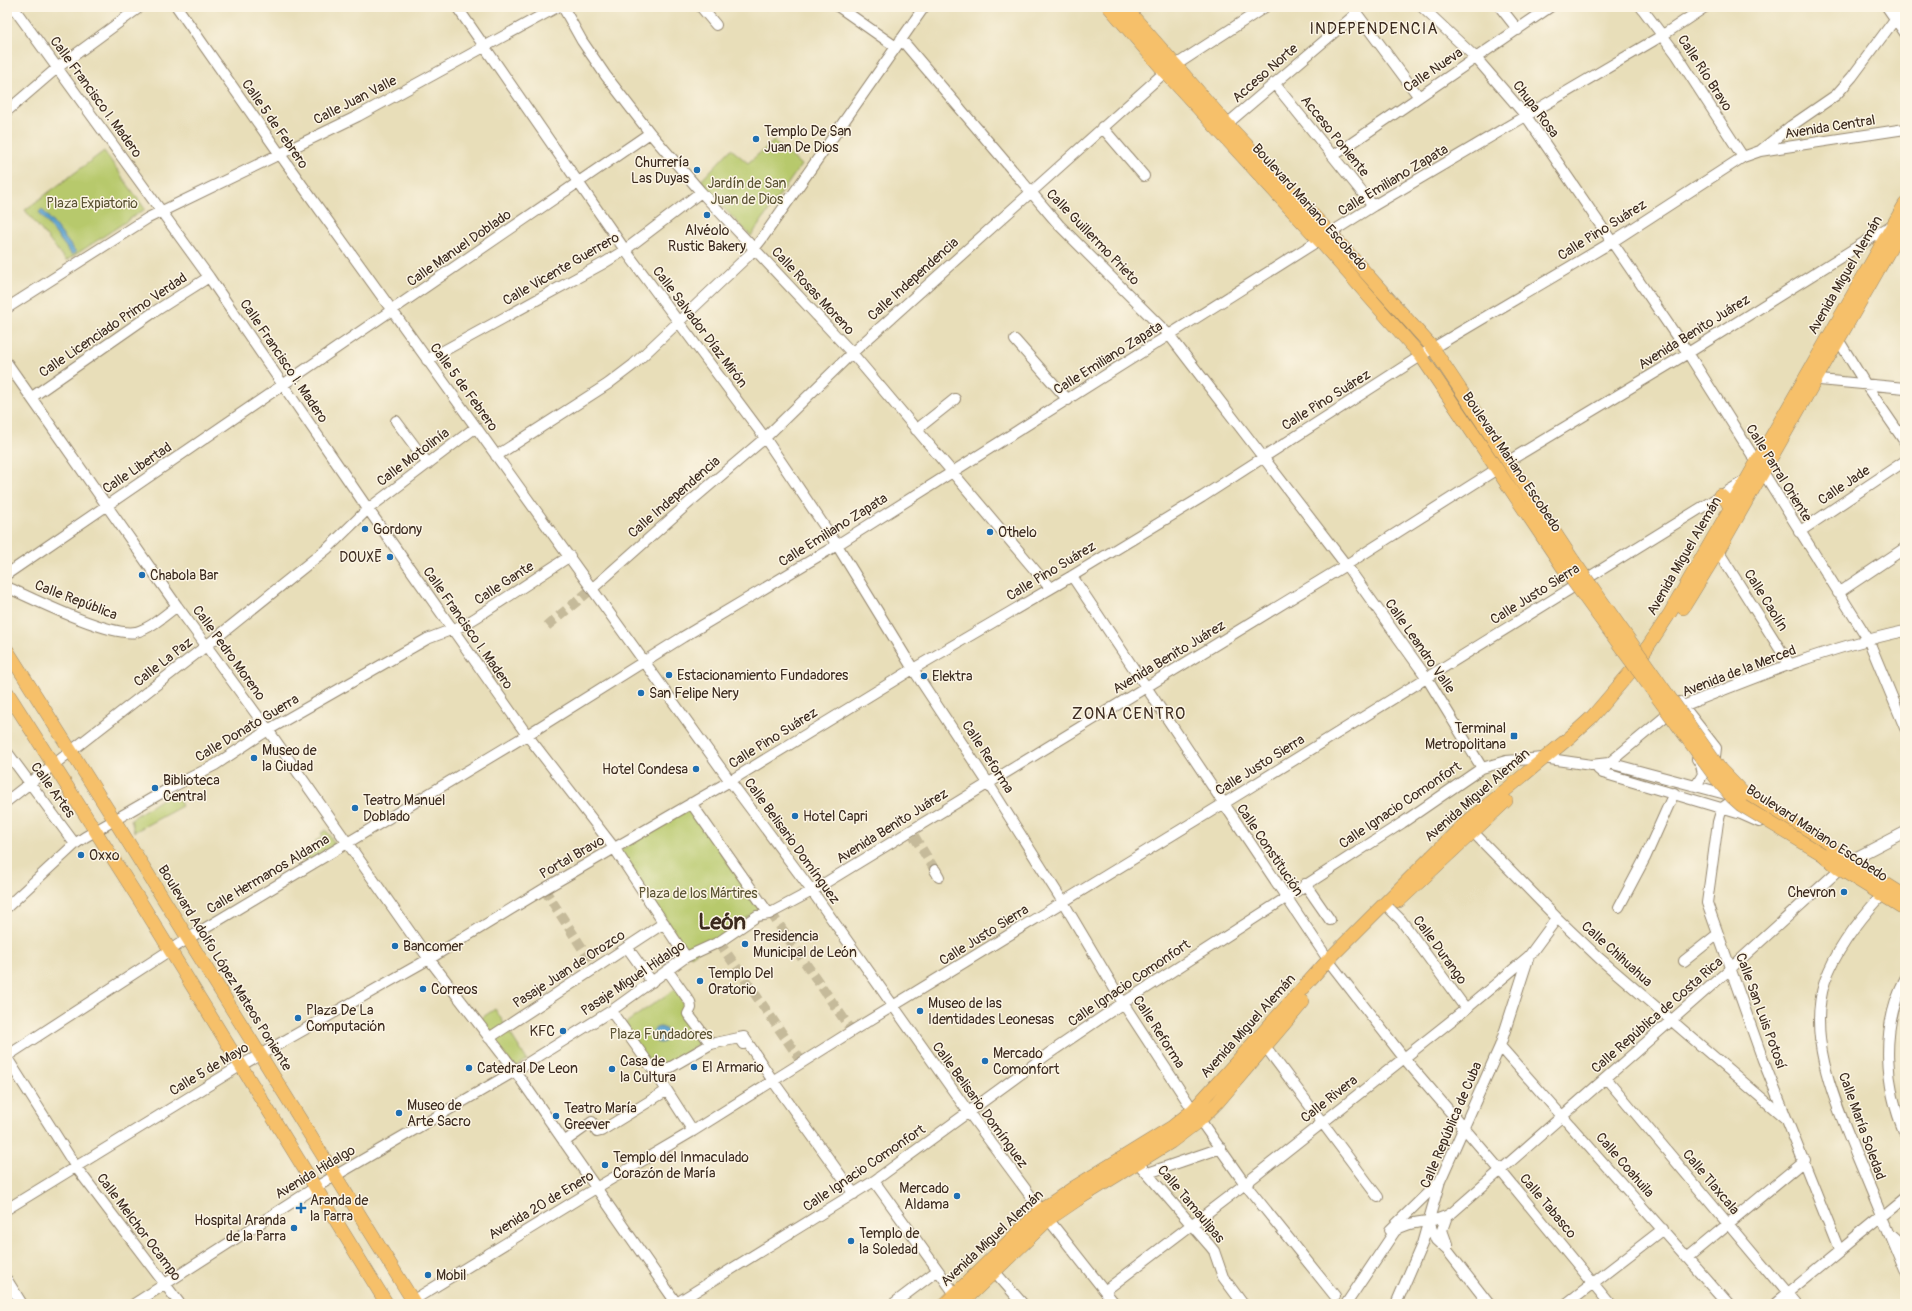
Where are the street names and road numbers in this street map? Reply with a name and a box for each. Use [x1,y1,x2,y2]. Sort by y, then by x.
street label: Calle Río Bravo [1674,32,1736,115]
street label: Calle Francisco I. Madero [46,33,146,161]
street label: Acceso Norte [1229,40,1301,106]
street label: Calle Nueva [1400,44,1466,96]
street label: Calle Juan Valle [311,72,399,128]
street label: Calle 5 de Febrero [238,76,312,172]
street label: Chupa Rosa [1509,77,1563,141]
street label: Acceso Poniente [1297,92,1373,180]
street label: Avenida Central [1783,111,1877,143]
street label: Boulevard Mariano Escobedo [1248,140,1372,274]
street label: Calle Emiliano Zapata [1335,140,1451,220]
street label: Calle Guillermo Prieto [1043,185,1144,289]
street label: Calle Pino Suárez [1555,196,1649,264]
street label: Calle Manuel Doblado [404,205,515,290]
street label: Avenida Miguel Alemán [1804,213,1886,337]
street label: Calle Vicente Guerrero [500,228,623,309]
street label: Calle Independencia [864,234,962,324]
street label: Calle Rosas Moreno [768,243,858,339]
street label: Calle Salvador Díaz Mirón [649,263,751,391]
street label: Calle Licenciado Primo Verdad [36,269,190,381]
street label: Avenida Benito Juárez [1635,291,1753,373]
street label: Calle Francisco I. Madero [236,296,332,426]
street label: Calle Emiliano Zapata [1050,318,1166,398]
street label: Calle 5 de Febrero [426,340,502,435]
street label: Calle Pino Suárez [1279,366,1373,434]
street label: Boulevard Mariano Escobedo [1459,389,1565,536]
street label: Calle Parral Oriente [1742,421,1816,525]
street label: Calle Motolinía [373,424,453,490]
street label: Calle Libertad [99,439,175,497]
street label: Calle Independencia [625,452,723,542]
street label: Calle Jade [1815,461,1873,509]
street label: Calle Emiliano Zapata [775,490,891,570]
street label: Avenida Miguel Alemán [1643,494,1725,618]
street label: Calle Pino Suárez [1003,538,1099,604]
street label: Calle Gante [471,557,537,608]
street label: Calle Justo Sierra [1487,560,1583,628]
street label: Calle Francisco I. Madero [419,564,517,693]
street label: Calle Caolín [1740,566,1792,634]
street label: Calle República [32,576,120,624]
street label: Calle Leandro Valle [1381,596,1459,696]
street label: Calle Pedro Moreno [189,602,269,704]
street label: Avenida Benito Juárez [1110,617,1228,697]
street label: Calle La Paz [130,634,196,690]
street label: Avenida de la Merced [1680,641,1798,701]
street label: Calle Donato Guerra [192,690,302,766]
street label: Calle Pino Suárez [726,704,820,772]
street label: Calle Reforma [958,718,1018,796]
street label: Calle Justo Sierra [1212,731,1308,799]
street label: Avenida Miguel Alemán [1421,745,1533,845]
street label: Calle Ignacio Comonfort [1336,758,1465,852]
street label: Calle Artes [27,759,79,822]
street label: Calle Belisario Domínguez [741,775,843,907]
street label: Boulevard Mariano Escobedo [1743,781,1891,885]
street label: Avenida Benito Juárez [833,785,951,867]
street label: Calle Constitución [1233,801,1307,899]
street label: Calle Hermanos Aldama [204,831,332,917]
street label: Portal Bravo [537,831,608,882]
street label: Boulevard Adolfo López Mateos Poniente [154,862,296,1074]
street label: Calle Justo Sierra [936,901,1032,969]
street label: Calle Durango [1409,912,1471,988]
street label: Calle Chihuahua [1578,918,1656,990]
street label: Pasaje Juan de Orozco [510,926,629,1012]
street label: Calle Ignacio Comonfort [1065,936,1194,1030]
street label: Pasaje Miguel Hidalgo [578,937,689,1019]
street label: Calle San Luis Potosí [1732,951,1790,1071]
street label: Calle República de Costa Rica [1588,953,1726,1077]
street label: Avenida Miguel Alemán [1197,970,1299,1081]
street label: Calle Reforma [1129,993,1189,1071]
street label: Calle 5 de Mayo [166,1038,252,1099]
street label: Calle Belisario Domínguez [929,1039,1031,1171]
street label: Calle República de Cuba [1417,1059,1485,1191]
street label: Calle María Soledad [1835,1070,1889,1182]
street label: Calle Rivera [1297,1072,1361,1126]
street label: Calle Ignacio Comonfort [800,1121,929,1215]
street label: Calle Coahuila [1592,1129,1658,1201]
street label: Avenida Hidalgo [272,1141,359,1203]
street label: Calle Tlaxcala [1679,1146,1743,1218]
street label: Calle Tamaulipas [1154,1162,1229,1247]
street label: Avenida 20 de Enero [485,1167,597,1243]
street label: Calle Melchor Ocampo [93,1170,185,1285]
street label: Calle Tabasco [1516,1170,1580,1242]
street label: Avenida Miguel Alemán [937,1186,1047,1290]

